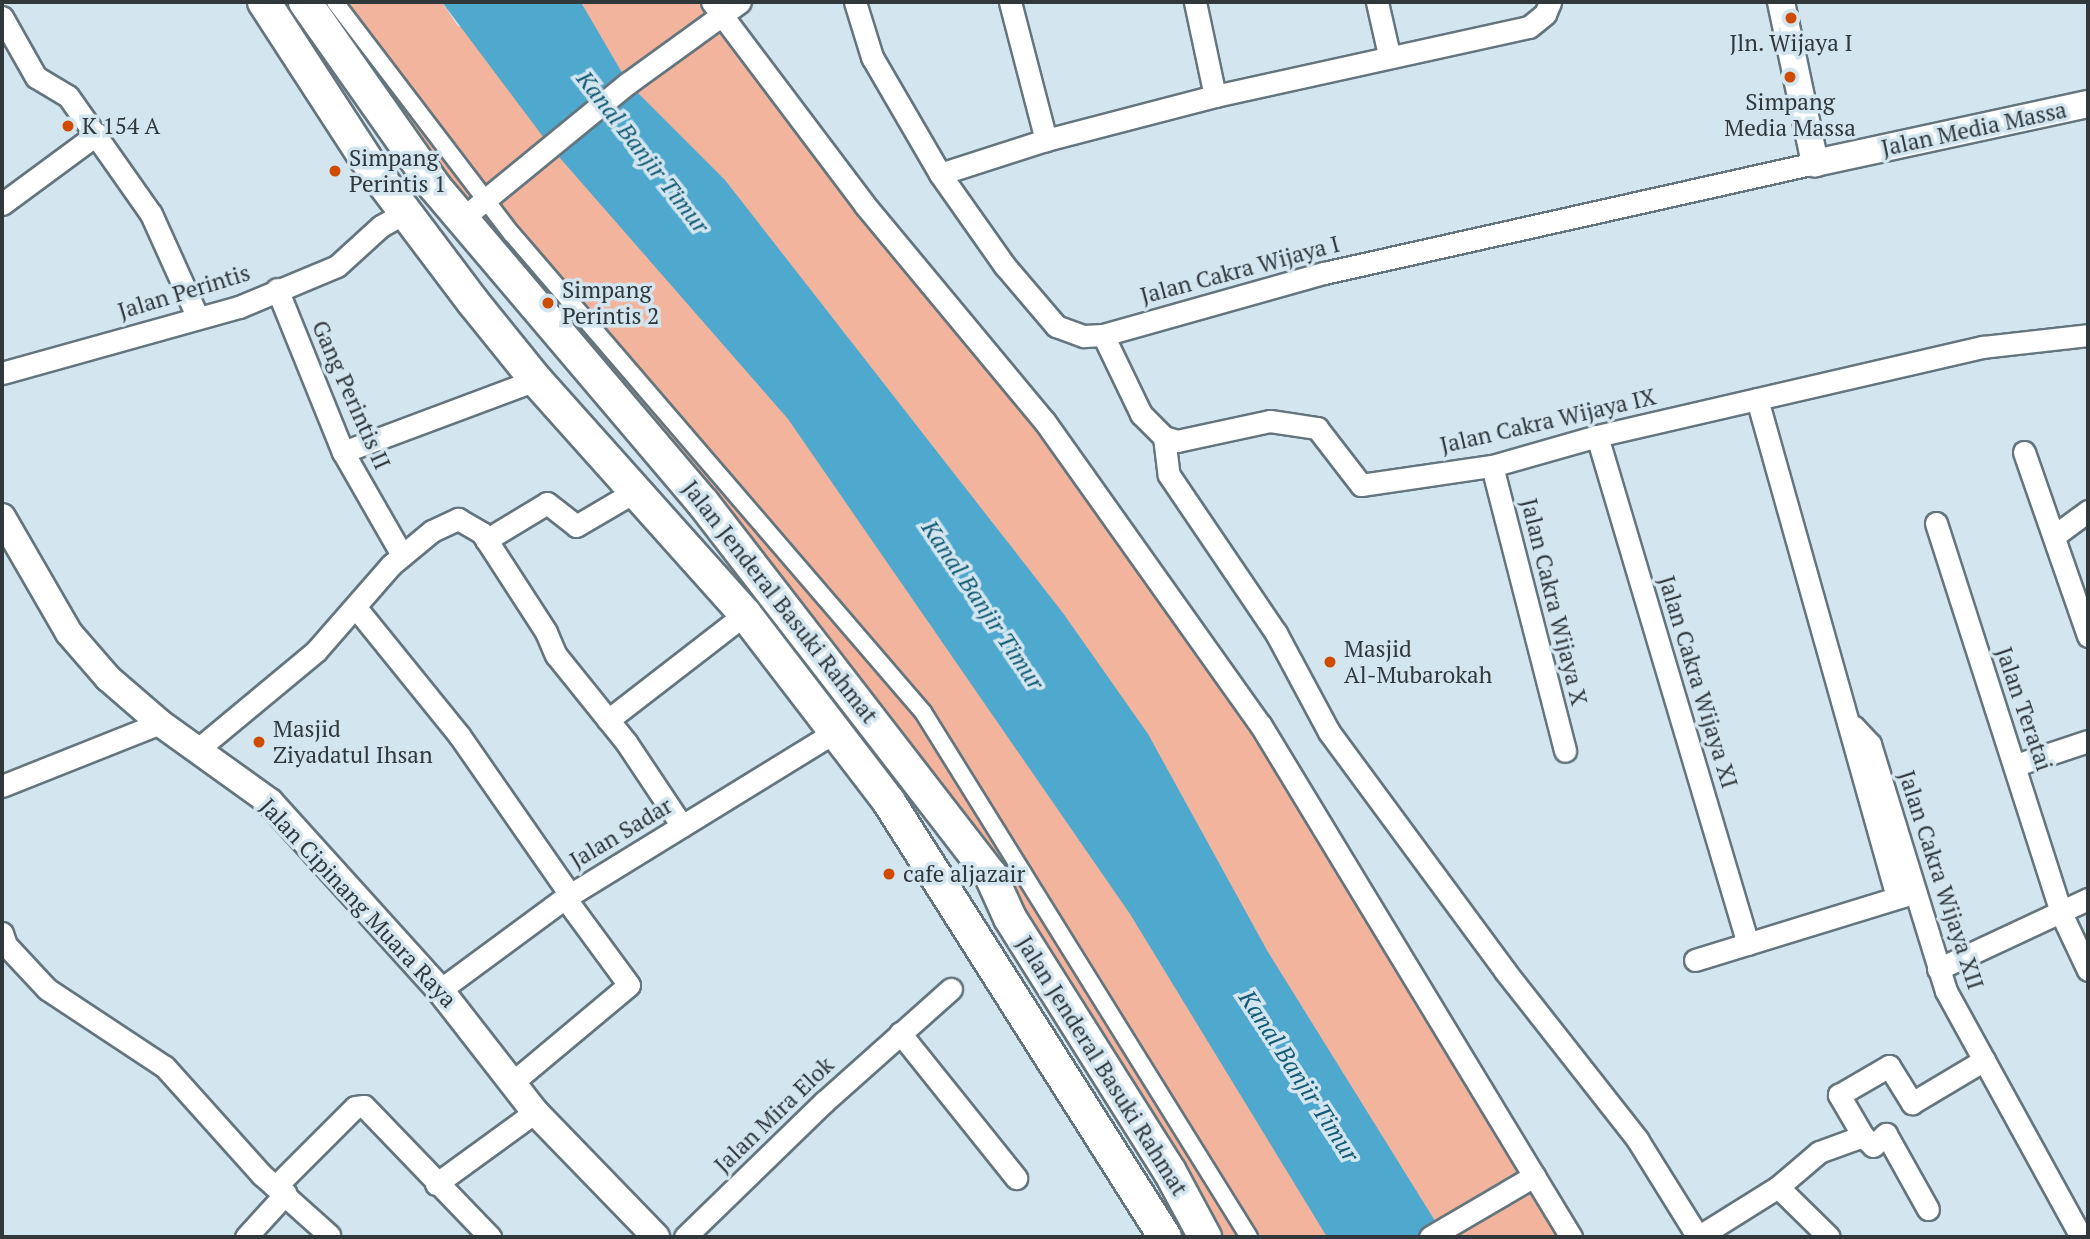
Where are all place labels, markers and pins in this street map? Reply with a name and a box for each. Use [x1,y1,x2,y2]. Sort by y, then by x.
marker: Jln. Wijaya I [1783,10,1799,26]
place label: Jln. Wijaya I [1729,29,1853,57]
marker: Simpang Media Massa [1782,69,1798,85]
place label: Simpang Media Massa [1724,88,1856,142]
place label: K 154 A [82,112,161,140]
marker: K 154 A [60,118,76,134]
place label: Simpang Perintis 1 [349,144,446,198]
marker: Simpang Perintis 1 [327,163,343,179]
place label: Simpang Perintis 2 [562,276,659,330]
marker: Simpang Perintis 2 [540,295,556,311]
place label: Masjid Al-Mubarokah [1344,635,1492,689]
marker: Masjid Al-Mubarokah [1322,654,1338,670]
place label: Masjid Ziyadatul Ihsan [273,715,433,769]
marker: Masjid Ziyadatul Ihsan [251,734,267,750]
place label: cafe aljazair [903,860,1025,888]
marker: cafe aljazair [881,866,897,882]

